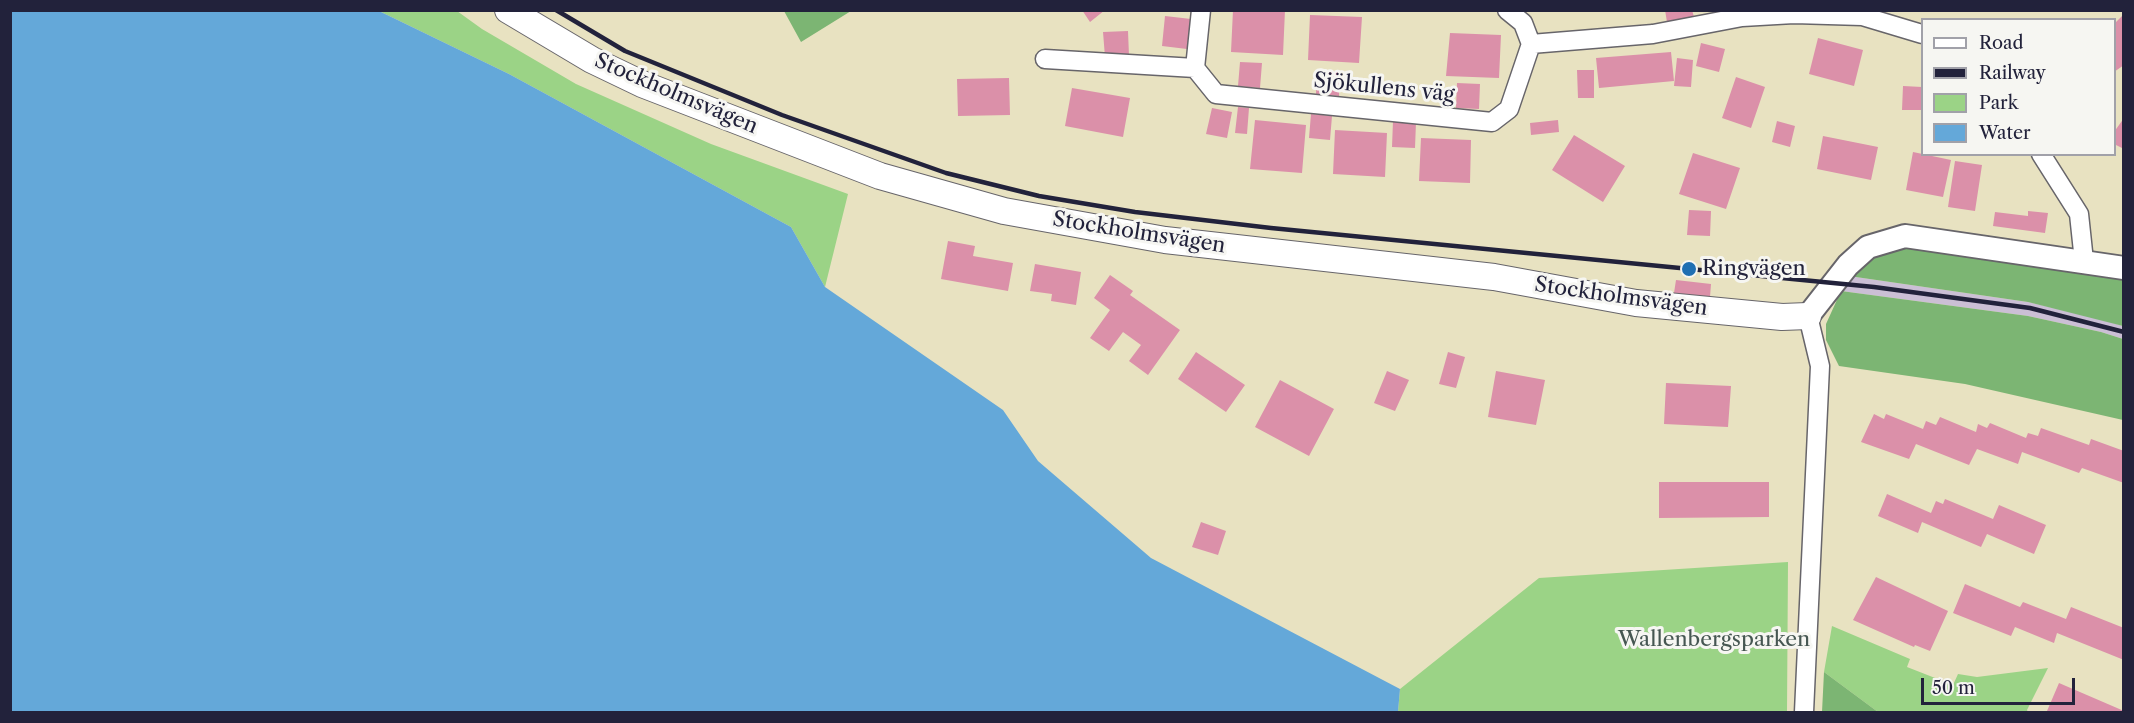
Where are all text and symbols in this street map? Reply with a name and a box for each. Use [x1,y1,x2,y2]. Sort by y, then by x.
legend [1921,18,2116,156]
text: Road [1979,32,2024,54]
street label: Stockholmsvägen [591,48,761,140]
text: Railway [1979,62,2046,84]
street label: Sjökullens väg [1312,68,1456,108]
text: Park [1979,92,2018,114]
text: Water [1979,122,2031,144]
street label: Stockholmsvägen [1051,207,1227,259]
place label: Ringvägen [1702,256,1806,282]
marker: Ringvägen [1680,260,1698,278]
street label: Stockholmsvägen [1533,272,1709,322]
park label: Wallenbergsparken [1618,627,1810,653]
scale bar [1924,666,2078,704]
text: 50 m [1932,677,1975,699]

